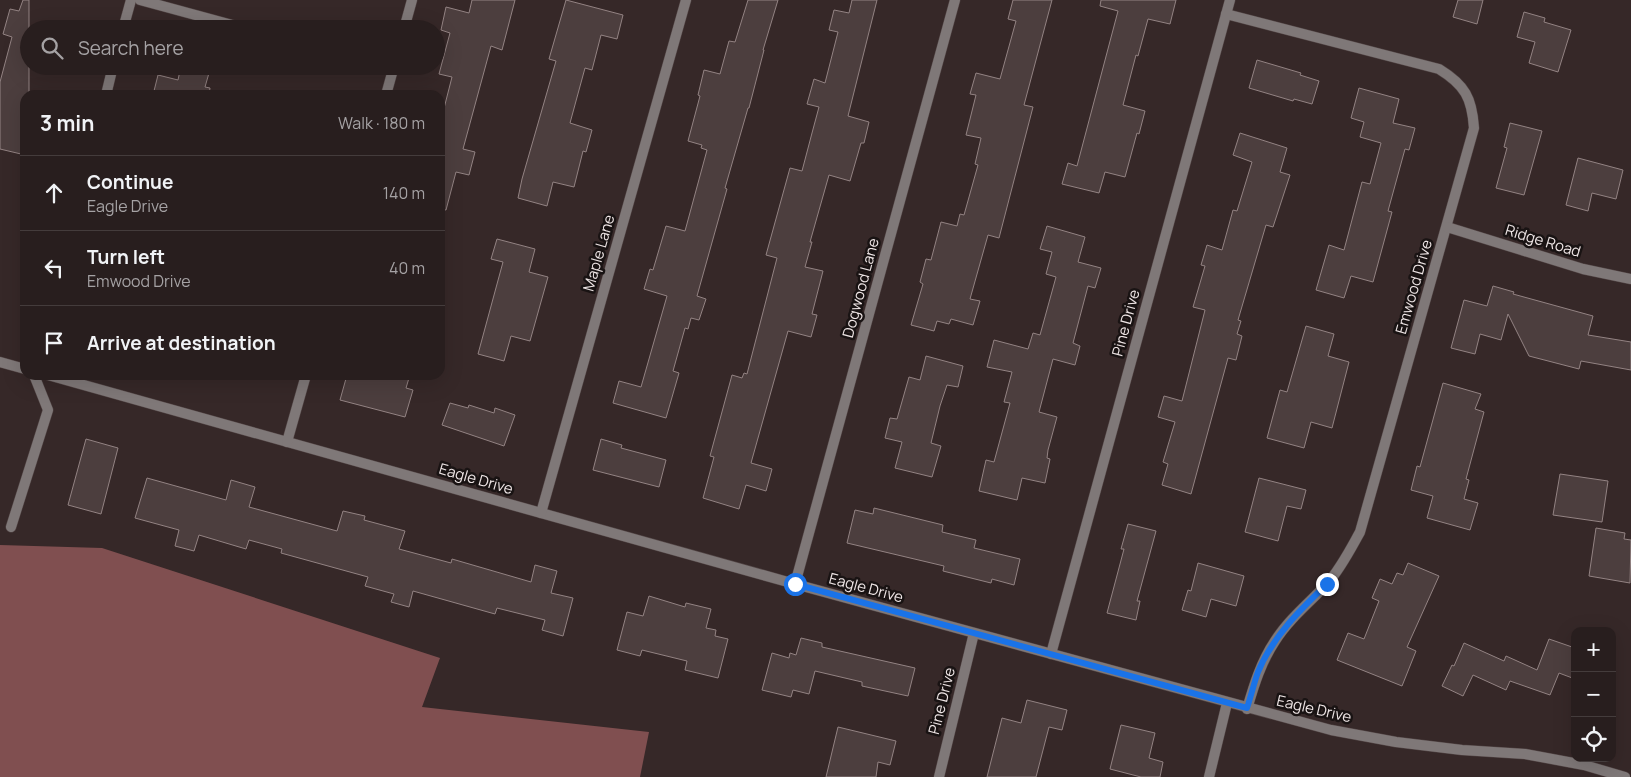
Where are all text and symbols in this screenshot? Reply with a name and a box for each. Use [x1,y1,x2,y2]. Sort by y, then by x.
search box [20,20,445,75]
icon: search [38,34,66,62]
text: Search here [78,35,184,61]
text: 3 min [40,109,94,137]
text: Walk · 180 m [338,112,425,134]
text: Continue [87,169,173,195]
icon: ahead [40,179,68,207]
text: 140 m [383,182,425,204]
text: Eagle Drive [87,195,168,217]
street label: Maple Lane [578,212,620,294]
street label: Ridge Road [1503,219,1584,262]
street label: Dogwood Lane [837,236,884,340]
street label: Emwood Drive [1390,237,1437,336]
text: Turn left [87,244,165,270]
icon: left [40,254,68,282]
text: 40 m [389,257,425,279]
text: Emwood Drive [87,270,191,292]
street label: Pine Drive [1107,287,1145,359]
icon: arrive [40,329,68,357]
text: Arrive at destination [87,330,276,356]
street label: Eagle Drive [437,458,516,499]
street label: Eagle Drive [827,568,906,608]
route start [784,573,807,596]
route end [1316,573,1339,596]
map controls [1571,627,1616,762]
button: + [1571,627,1616,672]
street label: Pine Drive [923,665,960,737]
button: − [1571,672,1616,717]
street label: Eagle Drive [1275,690,1354,727]
button: locate [1571,717,1616,762]

